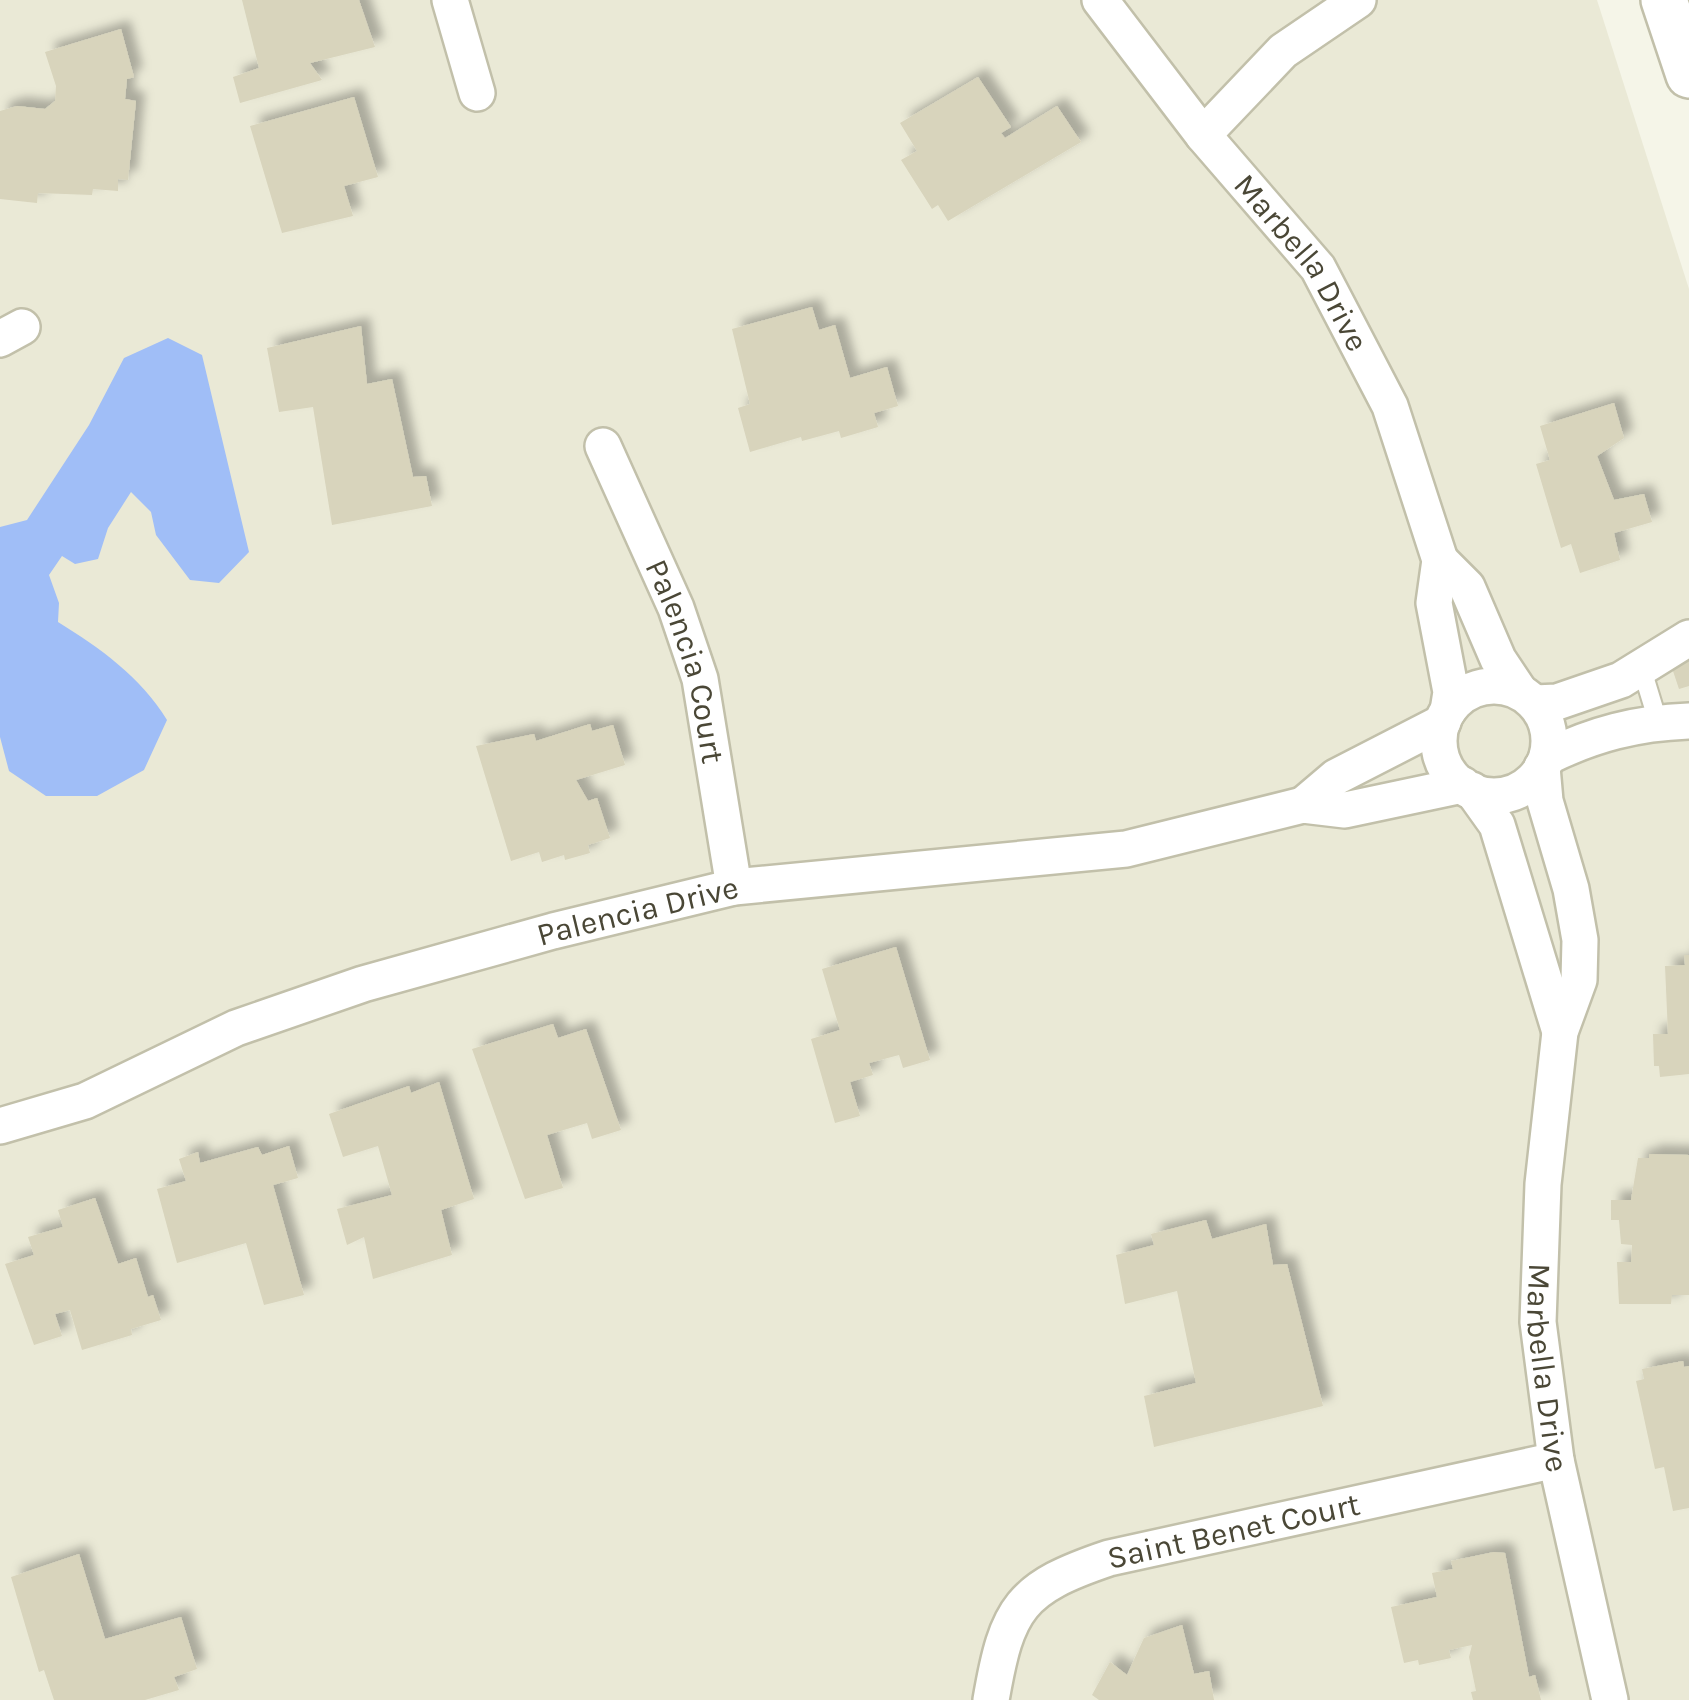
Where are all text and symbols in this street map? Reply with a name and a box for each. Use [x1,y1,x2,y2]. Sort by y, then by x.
street label: Marbella Drive [1227,166,1377,357]
street label: Palencia Court [638,554,732,766]
street label: Palencia Drive [533,868,742,953]
street label: Marbella Drive [1519,1262,1577,1475]
street label: Saint Benet Court [1104,1485,1363,1576]

